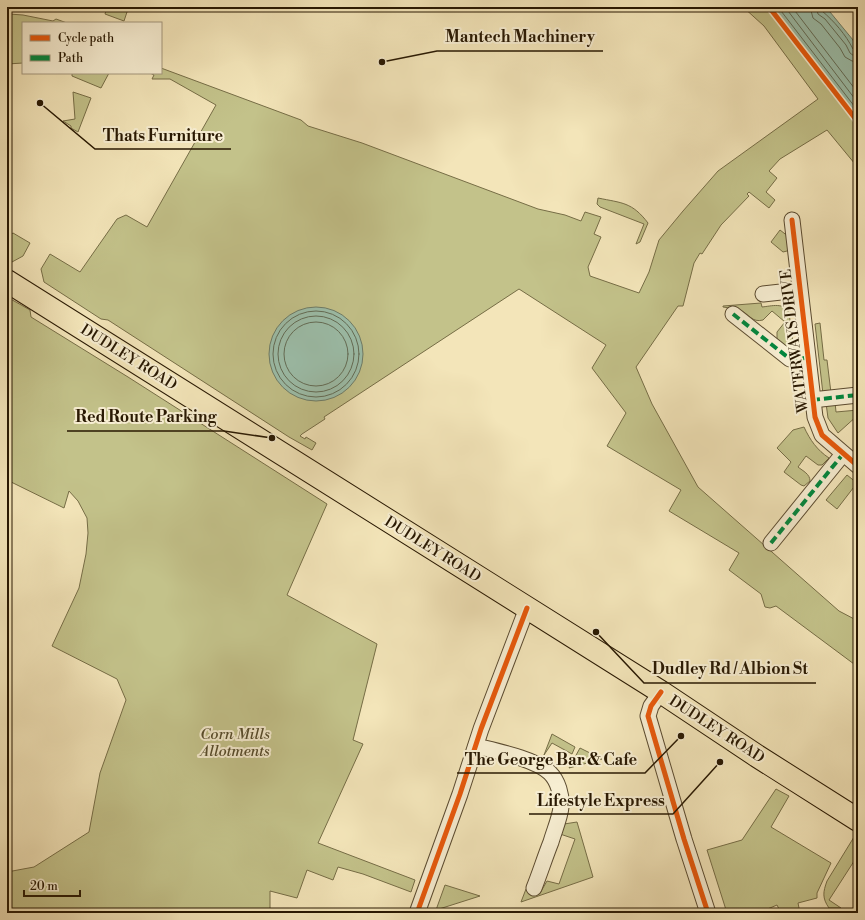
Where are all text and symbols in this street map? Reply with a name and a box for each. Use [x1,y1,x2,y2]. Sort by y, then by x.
legend [22,22,162,74]
callout: Mantech Machinery [437,23,603,51]
text: Mantech Machinery [445,27,596,47]
text: Cycle path [58,31,114,46]
text: Path [58,51,83,66]
callout: Thats Furniture [95,121,231,149]
text: Thats Furniture [103,126,224,146]
street label: WATERWAYS DRIVE [776,268,813,415]
street label: DUDLEY ROAD [77,320,181,395]
callout: Red Route Parking [67,403,224,431]
text: Red Route Parking [75,407,218,427]
street label: DUDLEY ROAD [381,512,485,587]
callout: Dudley Rd / Albion St [644,655,816,683]
text: Dudley Rd / Albion St [652,659,808,679]
street label: DUDLEY ROAD [665,691,768,767]
park label: Corn Mills Allotments [198,725,270,761]
callout: The George Bar & Cafe [457,745,645,773]
text: The George Bar & Cafe [465,750,638,770]
callout: Lifestyle Express [529,786,673,814]
text: Lifestyle Express [537,791,665,811]
scale bar [24,872,80,898]
text: 20 m [30,879,58,894]

